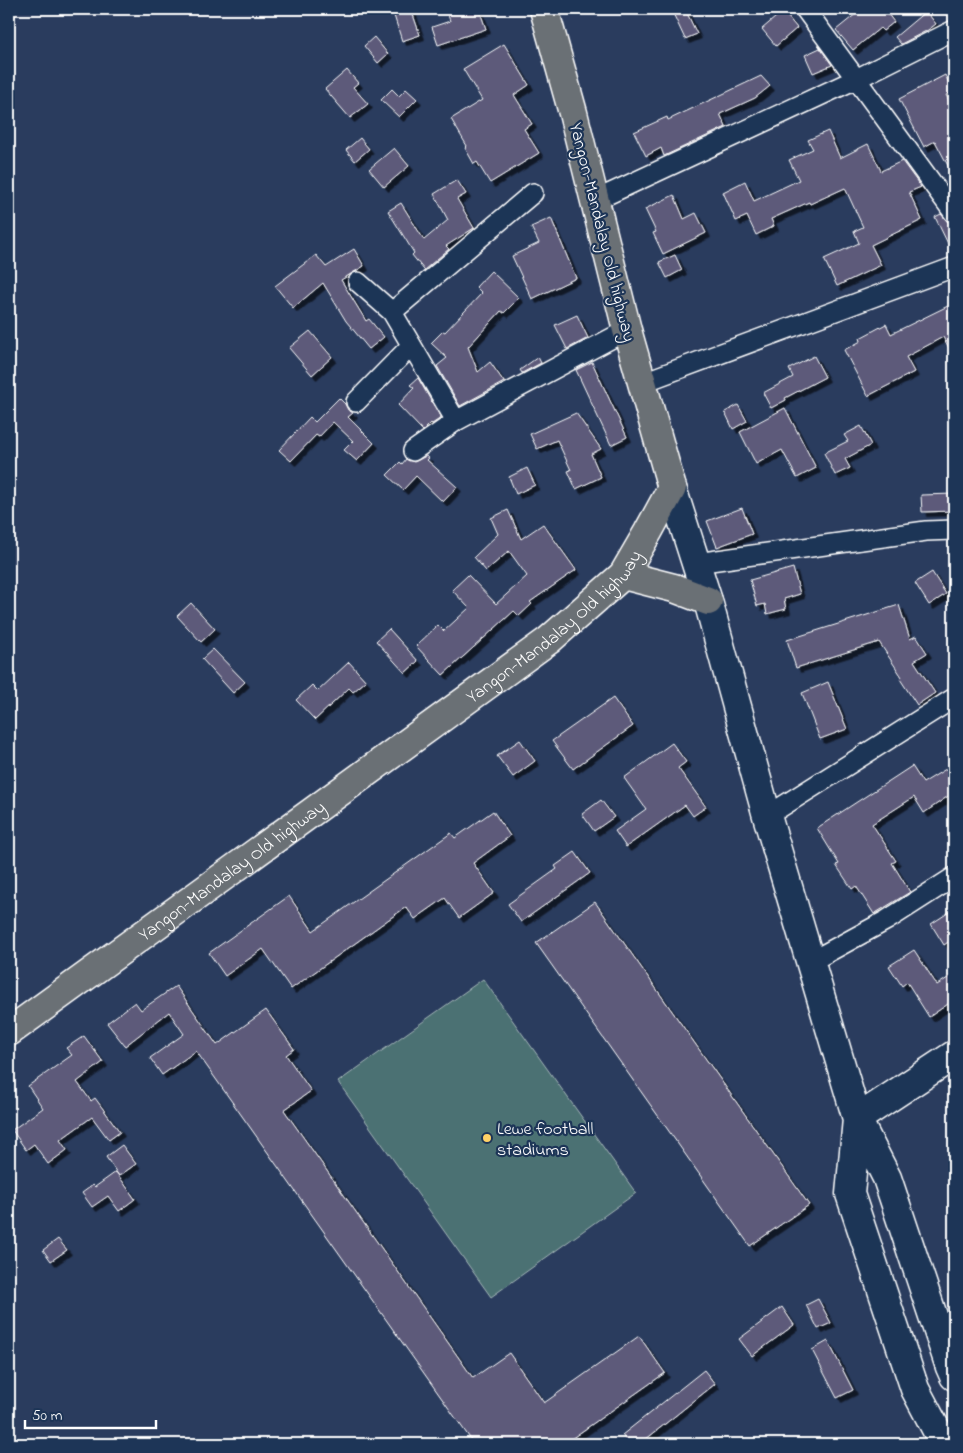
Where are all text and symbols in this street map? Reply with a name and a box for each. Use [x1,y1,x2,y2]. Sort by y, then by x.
street label: Yangon-Mandalay Old highway [560,120,641,345]
street label: Yangon-Mandalay Old highway [462,546,650,711]
street label: Yangon-Mandalay Old highway [134,795,332,949]
place label: Lewe football stadiums [497,1117,593,1164]
marker: Lewe football stadiums [481,1132,493,1144]
scale bar [25,1398,156,1430]
text: 50 m [32,1405,63,1427]

